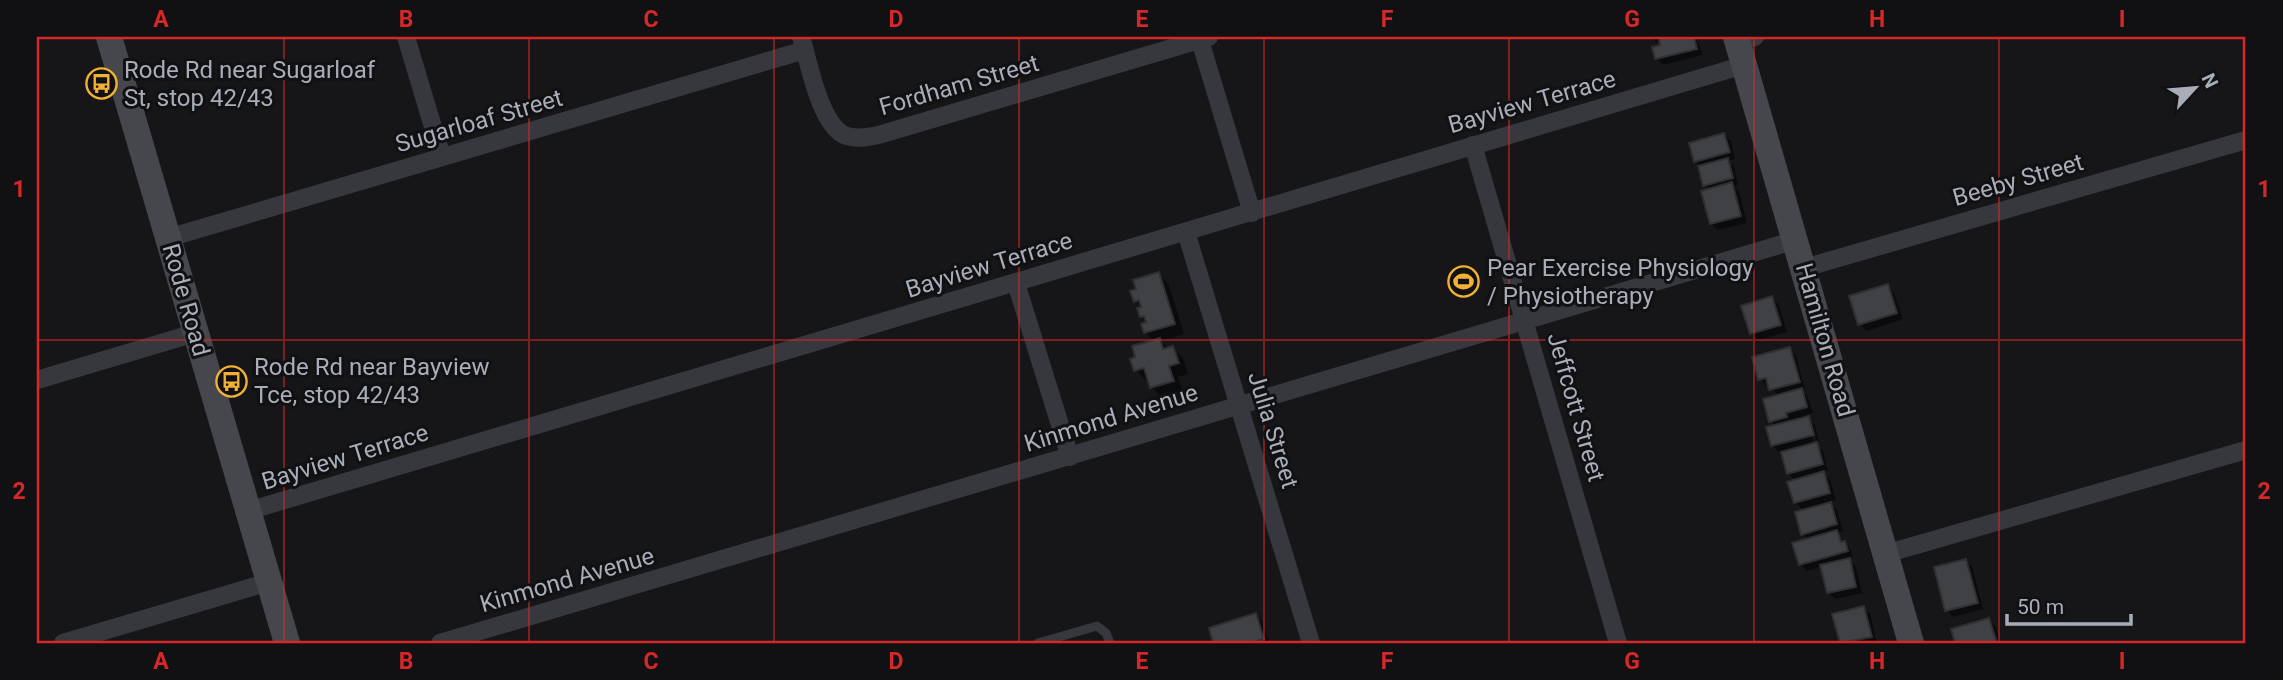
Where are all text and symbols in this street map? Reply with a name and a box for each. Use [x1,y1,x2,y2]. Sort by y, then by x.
text: A [153,6,169,33]
text: B [399,6,413,33]
text: C [643,6,659,33]
text: D [889,6,903,33]
text: E [1136,6,1149,33]
text: F [1381,6,1394,33]
text: G [1624,6,1640,33]
text: H [1869,6,1885,33]
text: I [2119,6,2125,33]
street label: Fordham Street [876,49,1042,121]
north arrow [2160,52,2230,122]
place label: Rode Rd near Sugarloaf St, stop 42/43 [124,56,376,112]
street label: Bayview Terrace [1445,65,1619,139]
bus stop icon: Rode Rd near Sugarloaf St, stop 42/43 [84,67,118,101]
text: N [2197,70,2223,92]
street label: Sugarloaf Street [392,84,566,158]
street label: Beeby Street [1950,148,2087,212]
text: 1 [12,176,26,203]
text: 1 [2257,176,2271,203]
street label: Bayview Terrace [902,226,1076,304]
street label: Rode Road [157,241,215,359]
place label: Pear Exercise Physiology / Physiotherapy [1487,254,1754,310]
street label: Hamilton Road [1790,260,1860,420]
sports icon: Pear Exercise Physiology / Physiotherapy [1447,265,1481,299]
street label: Jeffcott Street [1541,329,1611,485]
place label: Rode Rd near Bayview Tce, stop 42/43 [254,353,490,409]
bus stop icon: Rode Rd near Bayview Tce, stop 42/43 [214,364,248,398]
street label: Julia Street [1242,368,1304,492]
street label: Kinmond Avenue [1021,378,1201,458]
street label: Bayview Terrace [258,418,432,496]
text: 2 [12,478,26,505]
text: 2 [2257,478,2271,505]
street label: Kinmond Avenue [477,542,657,618]
scale bar [2007,582,2131,626]
text: 50 m [2017,595,2064,619]
text: A [153,648,169,675]
text: B [399,648,413,675]
text: C [643,648,659,675]
text: D [889,648,903,675]
text: E [1136,648,1149,675]
text: F [1381,648,1394,675]
text: G [1624,648,1640,675]
text: H [1869,648,1885,675]
text: I [2119,648,2125,675]

